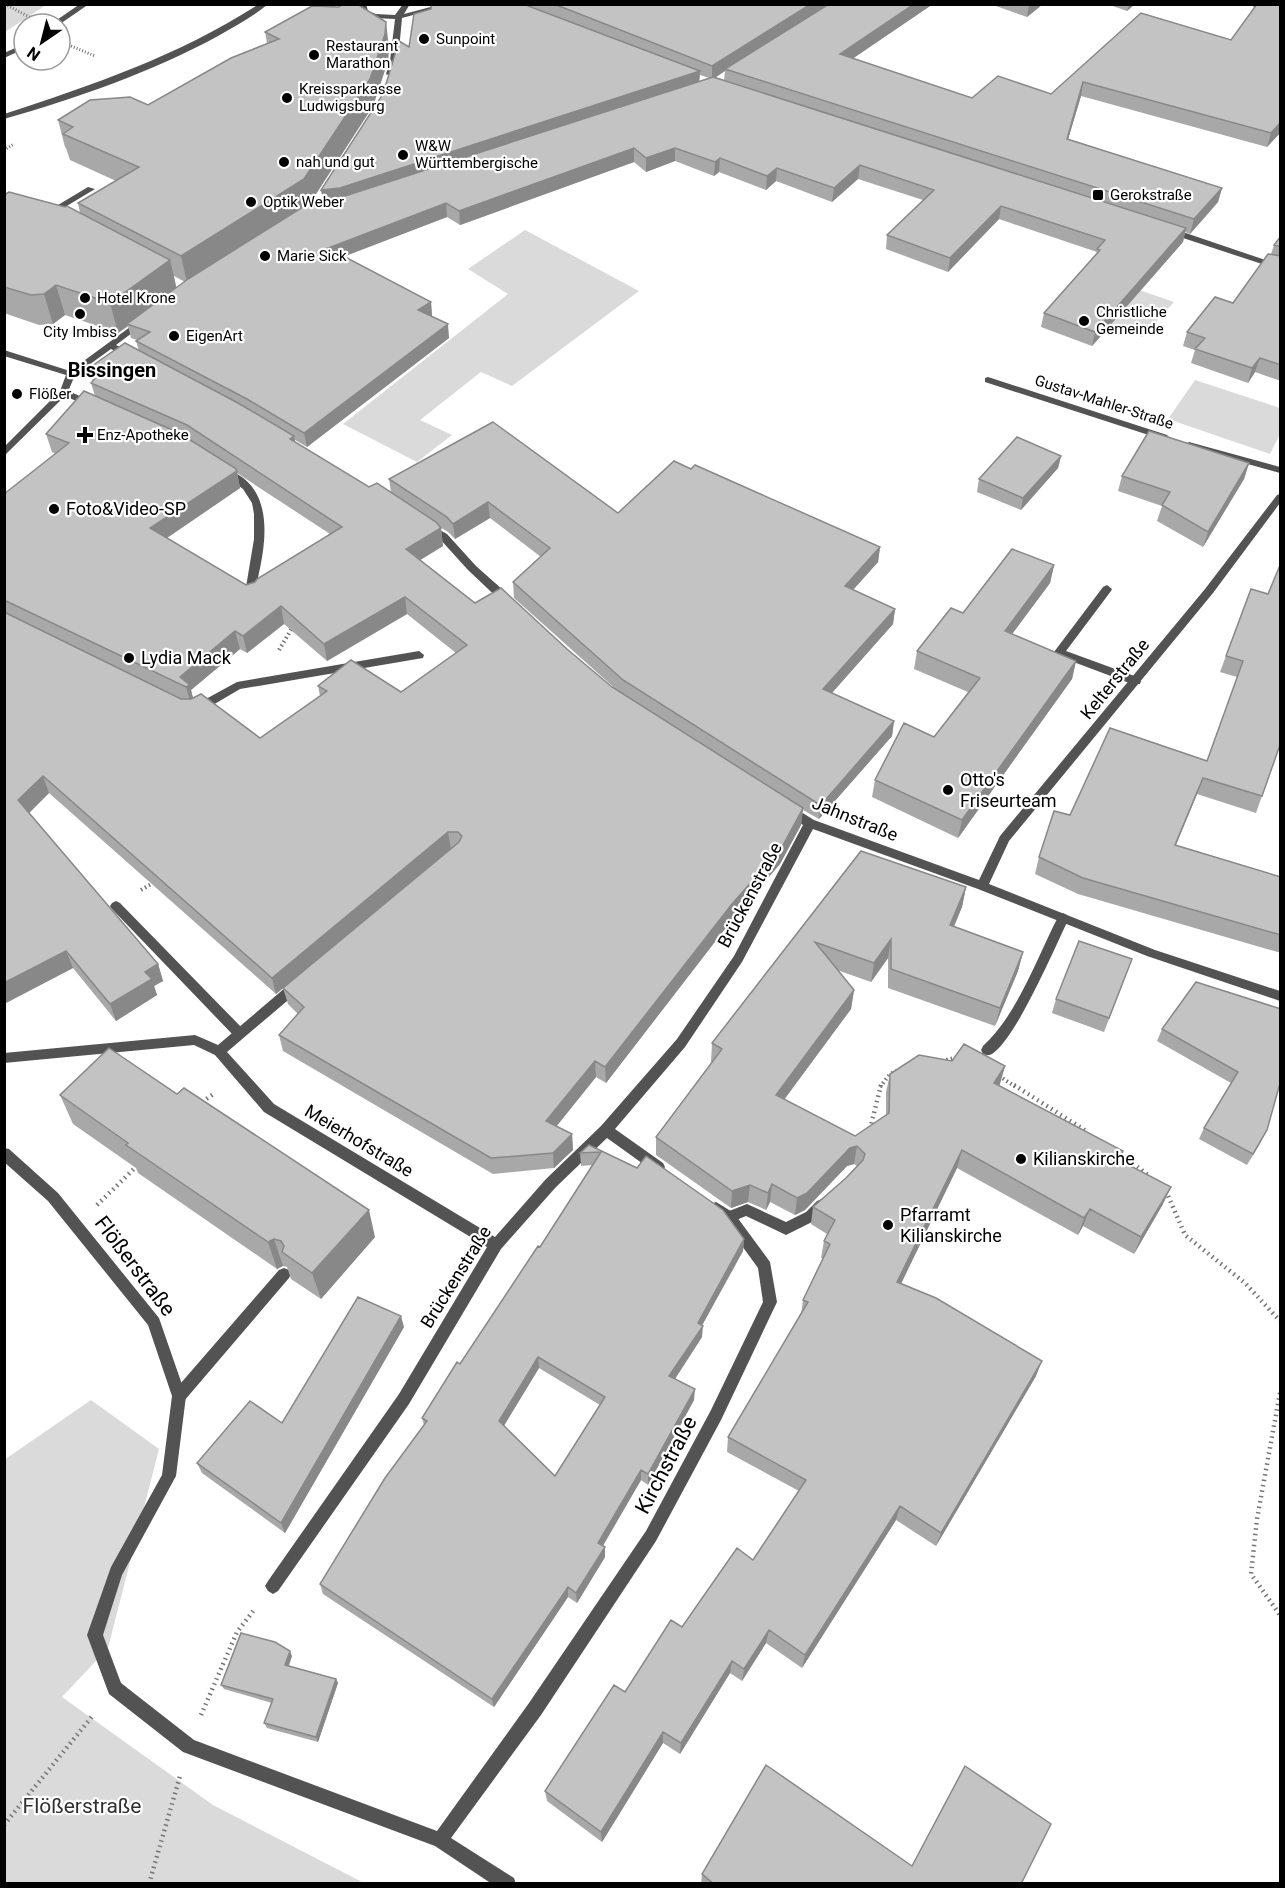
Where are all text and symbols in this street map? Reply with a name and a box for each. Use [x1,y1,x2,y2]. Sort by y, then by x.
north arrow [12,12,72,72]
place label: Sunpoint [436,30,495,48]
marker: Sunpoint [417,32,431,46]
place label: Restaurant Marathon [326,37,399,72]
text: N [24,43,44,65]
marker: Restaurant Marathon [307,48,321,62]
place label: Kreissparkasse Ludwigsburg [299,80,401,115]
marker: Kreissparkasse Ludwigsburg [280,91,294,105]
place label: W&W Württembergische [415,137,538,172]
marker: W&W Württembergische [396,148,410,162]
place label: nah und gut [296,153,375,171]
marker: nah und gut [277,155,291,169]
place label: Gerokstraße [1110,186,1192,204]
marker: Gerokstraße [1091,188,1105,202]
place label: Optik Weber [263,193,344,211]
marker: Optik Weber [244,195,258,209]
place label: Marie Sick [277,247,347,265]
marker: Marie Sick [258,249,272,263]
place label: Hotel Krone [97,289,176,307]
marker: Hotel Krone [78,291,92,305]
place label: Christliche Gemeinde [1096,303,1167,338]
marker: City Imbiss [73,307,87,321]
marker: Christliche Gemeinde [1077,314,1091,328]
place label: City Imbiss [43,323,117,341]
place label: EigenArt [186,327,243,345]
marker: EigenArt [167,329,181,343]
district label: Bissingen [68,358,156,382]
street label: Gustav-Mahler-Straße [1032,371,1176,433]
place label: Flößer [29,385,71,403]
marker: Flößer [10,387,24,401]
place label: Enz-Apotheke [97,426,189,444]
marker: Enz-Apotheke [78,428,92,442]
place label: Foto&Video-SP [66,498,186,519]
marker: Foto&Video-SP [47,502,61,516]
street label: Kelterstraße [1076,634,1153,723]
place label: Lydia Mack [141,647,232,668]
marker: Lydia Mack [122,651,136,665]
place label: Otto's Friseurteam [960,769,1057,811]
marker: Otto's Friseurteam [941,783,955,797]
street label: Jahnstraße [809,792,901,845]
street label: Brückenstraße [713,839,786,951]
street label: Meierhofstraße [301,1100,417,1181]
place label: Kilianskirche [1033,1148,1135,1169]
marker: Kilianskirche [1014,1152,1028,1166]
place label: Pfarramt Kilianskirche [900,1204,1002,1246]
street label: Flößerstraße [90,1211,180,1321]
marker: Pfarramt Kilianskirche [881,1218,895,1232]
street label: Brückenstraße [416,1222,495,1332]
street label: Kirchstraße [630,1412,702,1518]
park label: Flößerstraße [23,1794,141,1818]

